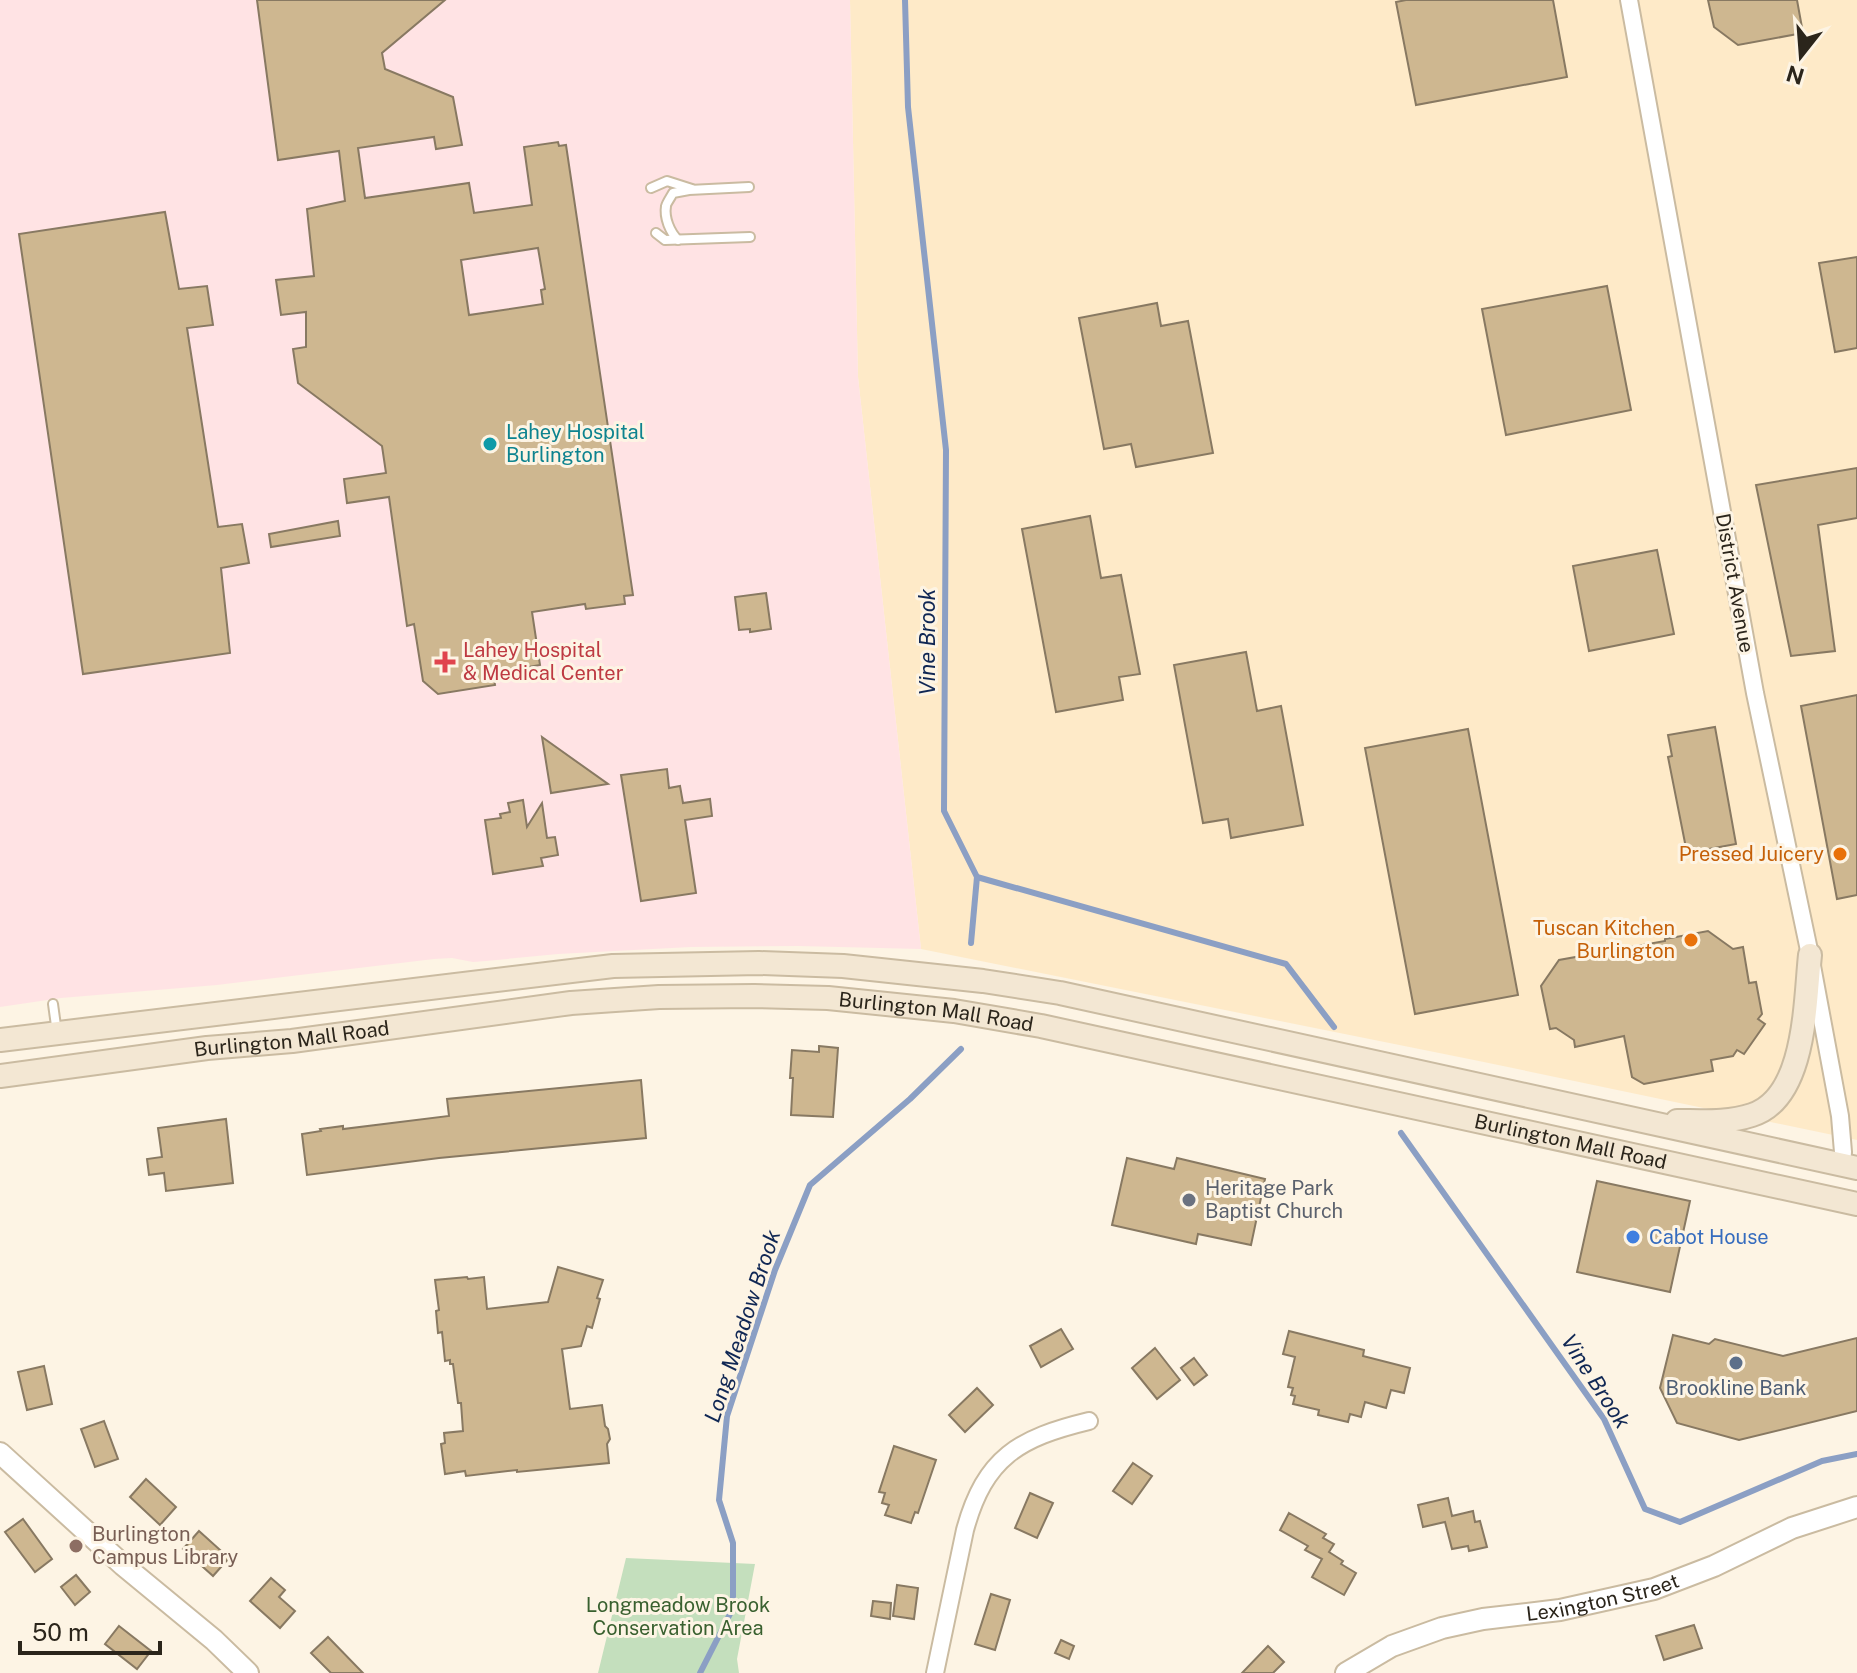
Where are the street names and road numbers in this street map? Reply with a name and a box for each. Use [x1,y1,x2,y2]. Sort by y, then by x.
street label: District Avenue [1711,511,1759,655]
street label: Burlington Mall Road [838,987,1035,1036]
street label: Burlington Mall Road [193,1016,391,1062]
street label: Burlington Mall Road [1472,1109,1669,1174]
street label: Lexington Street [1525,1569,1682,1626]

